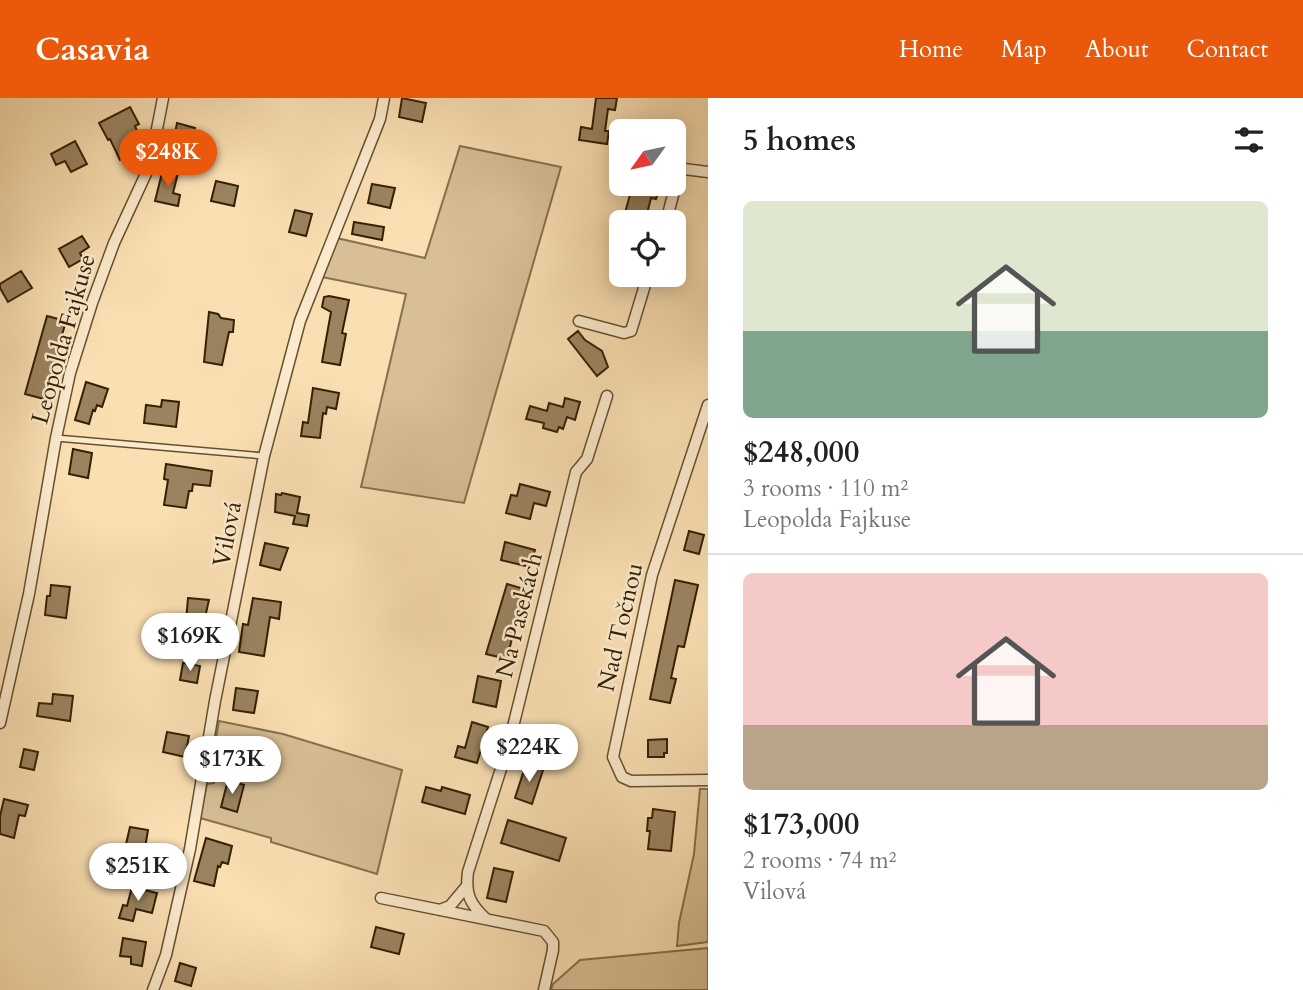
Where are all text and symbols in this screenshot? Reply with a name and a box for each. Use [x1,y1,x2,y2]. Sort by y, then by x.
text: Casavia [35,27,150,72]
text: Home [899,33,963,66]
text: Map [1001,33,1047,66]
text: About [1085,33,1149,66]
text: Contact [1187,33,1268,66]
north arrow [609,119,686,196]
map controls [609,119,686,287]
text: 5 homes [743,120,856,161]
icon: filters [1230,121,1268,159]
pin: $248K [119,130,217,189]
text: $248K [135,136,201,167]
button: locate [609,210,686,287]
icon: home [943,246,1069,372]
street label: Leopolda Fajkuse [23,250,104,428]
text: $248,000 [743,432,859,473]
text: 3 rooms · 110 m² [743,473,908,504]
street label: Vilová [205,498,250,570]
text: Leopolda Fajkuse [743,504,911,535]
street label: Na Pasekách [488,549,551,681]
street label: Nad Točnou [590,559,651,695]
pin: $169K [141,614,239,673]
icon: home [943,618,1069,744]
text: $169K [157,620,223,651]
pin: $224K [480,724,578,784]
text: $224K [496,731,562,762]
pin: $173K [183,736,281,796]
text: $173K [199,743,265,774]
text: $173,000 [743,804,859,845]
pin: $251K [89,844,187,903]
text: 2 rooms · 74 m² [743,845,896,876]
text: $251K [105,850,171,881]
text: Vilová [743,876,806,907]

